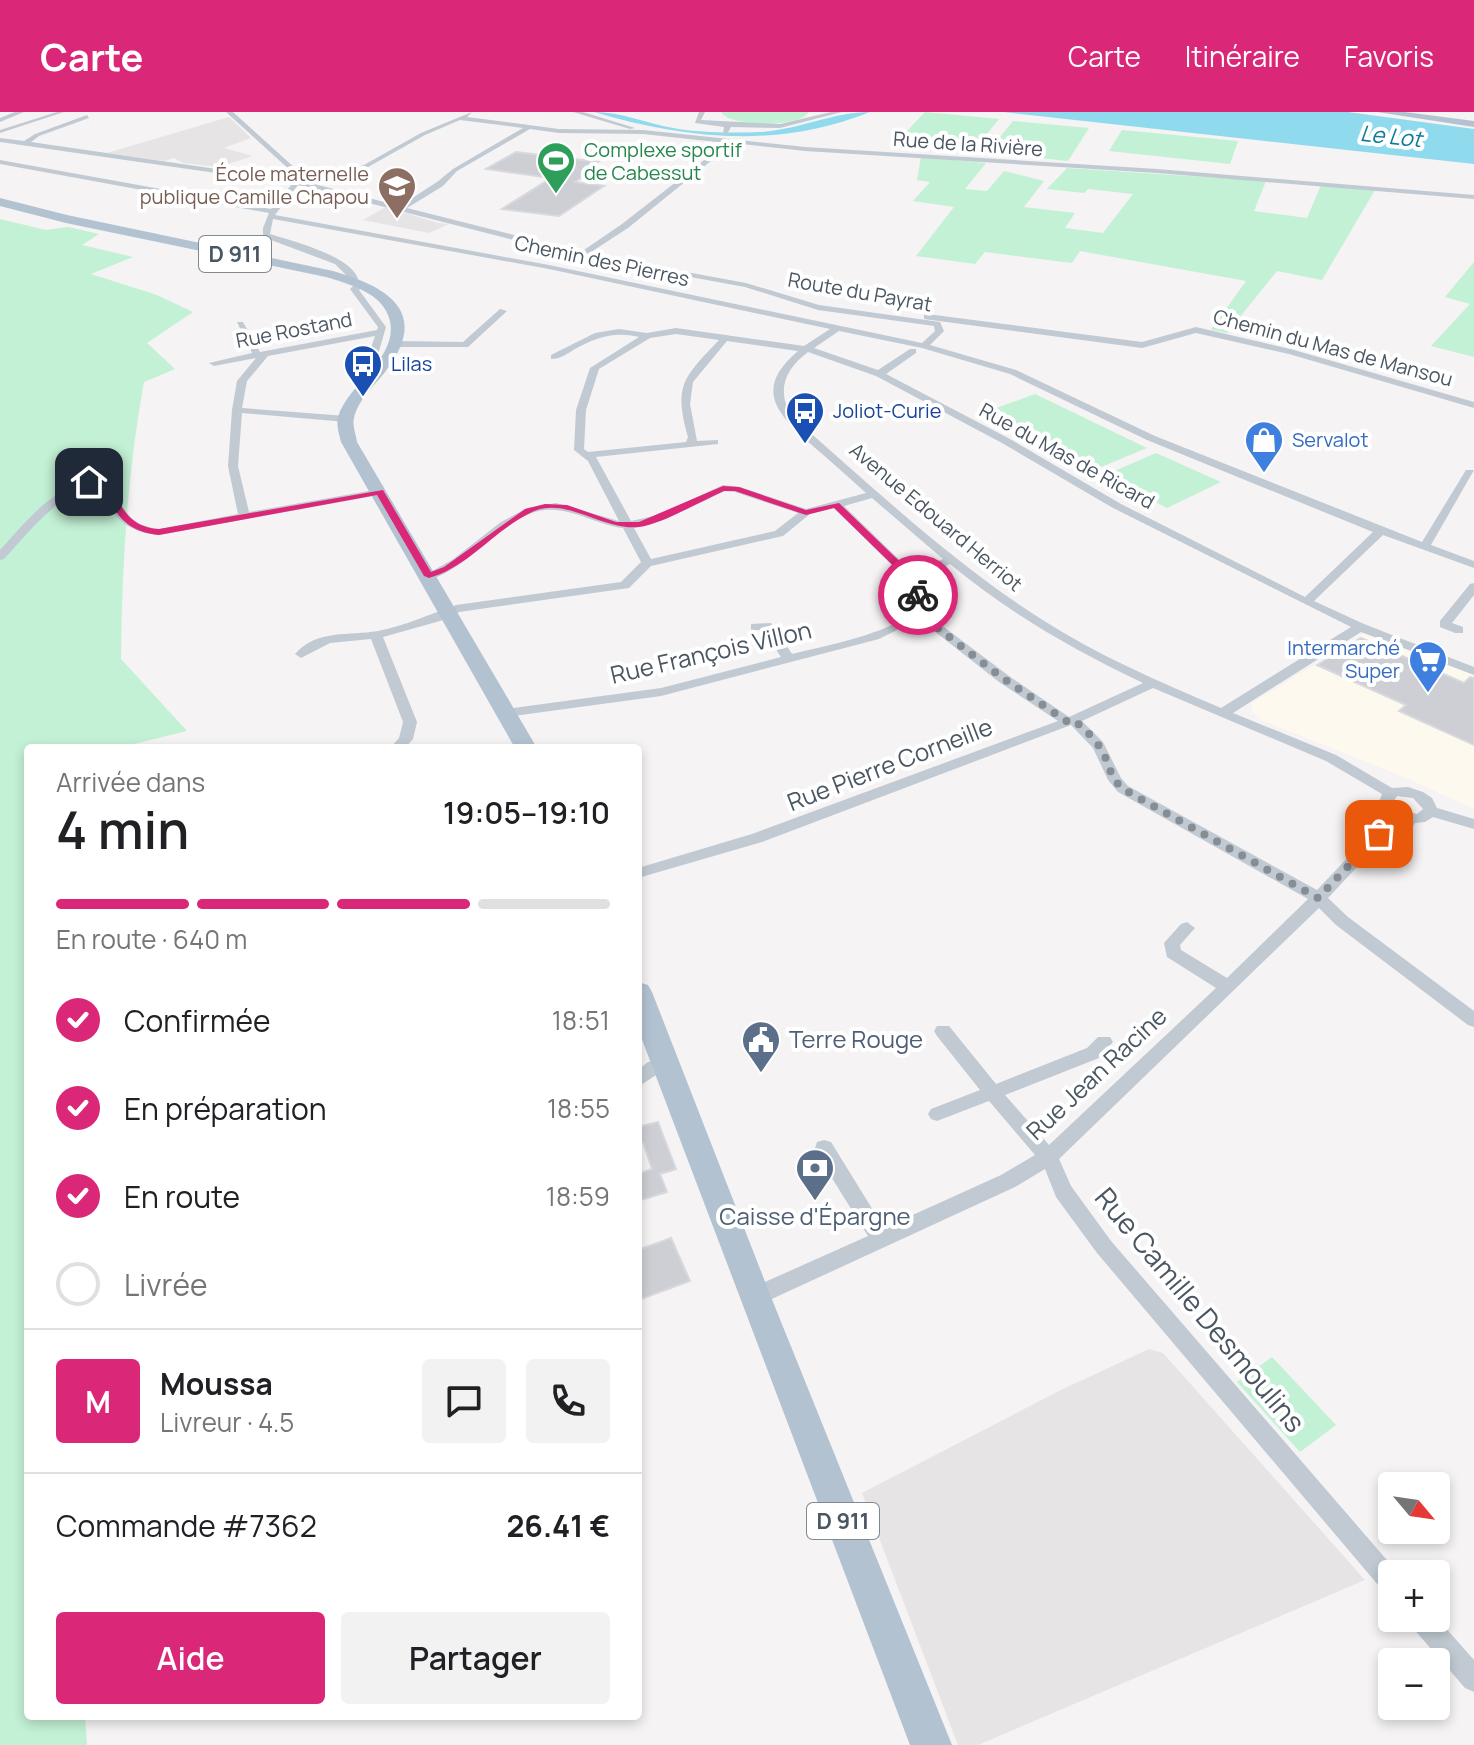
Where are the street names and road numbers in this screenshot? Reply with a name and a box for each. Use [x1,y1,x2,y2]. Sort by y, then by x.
street label: Rue de la Rivière [892,125,1044,162]
street label: Chemin des Pierres [512,229,692,292]
road number: D 911 [199,236,271,272]
street label: Route du Payrat [786,266,934,317]
street label: Chemin du Mas de Mansou [1210,303,1456,392]
street label: Rue Rostand [234,305,354,354]
street label: Rue du Mas de Ricard [975,396,1160,515]
street label: Avenue Edouard Herriot [844,436,1028,597]
street label: Rue François Villon [607,612,814,691]
street label: Rue Pierre Corneille [782,709,997,818]
street label: Rue Jean Racine [1019,999,1173,1147]
street label: Rue Camille Desmoulins [1087,1179,1314,1440]
road number: D 911 [807,1503,879,1539]

